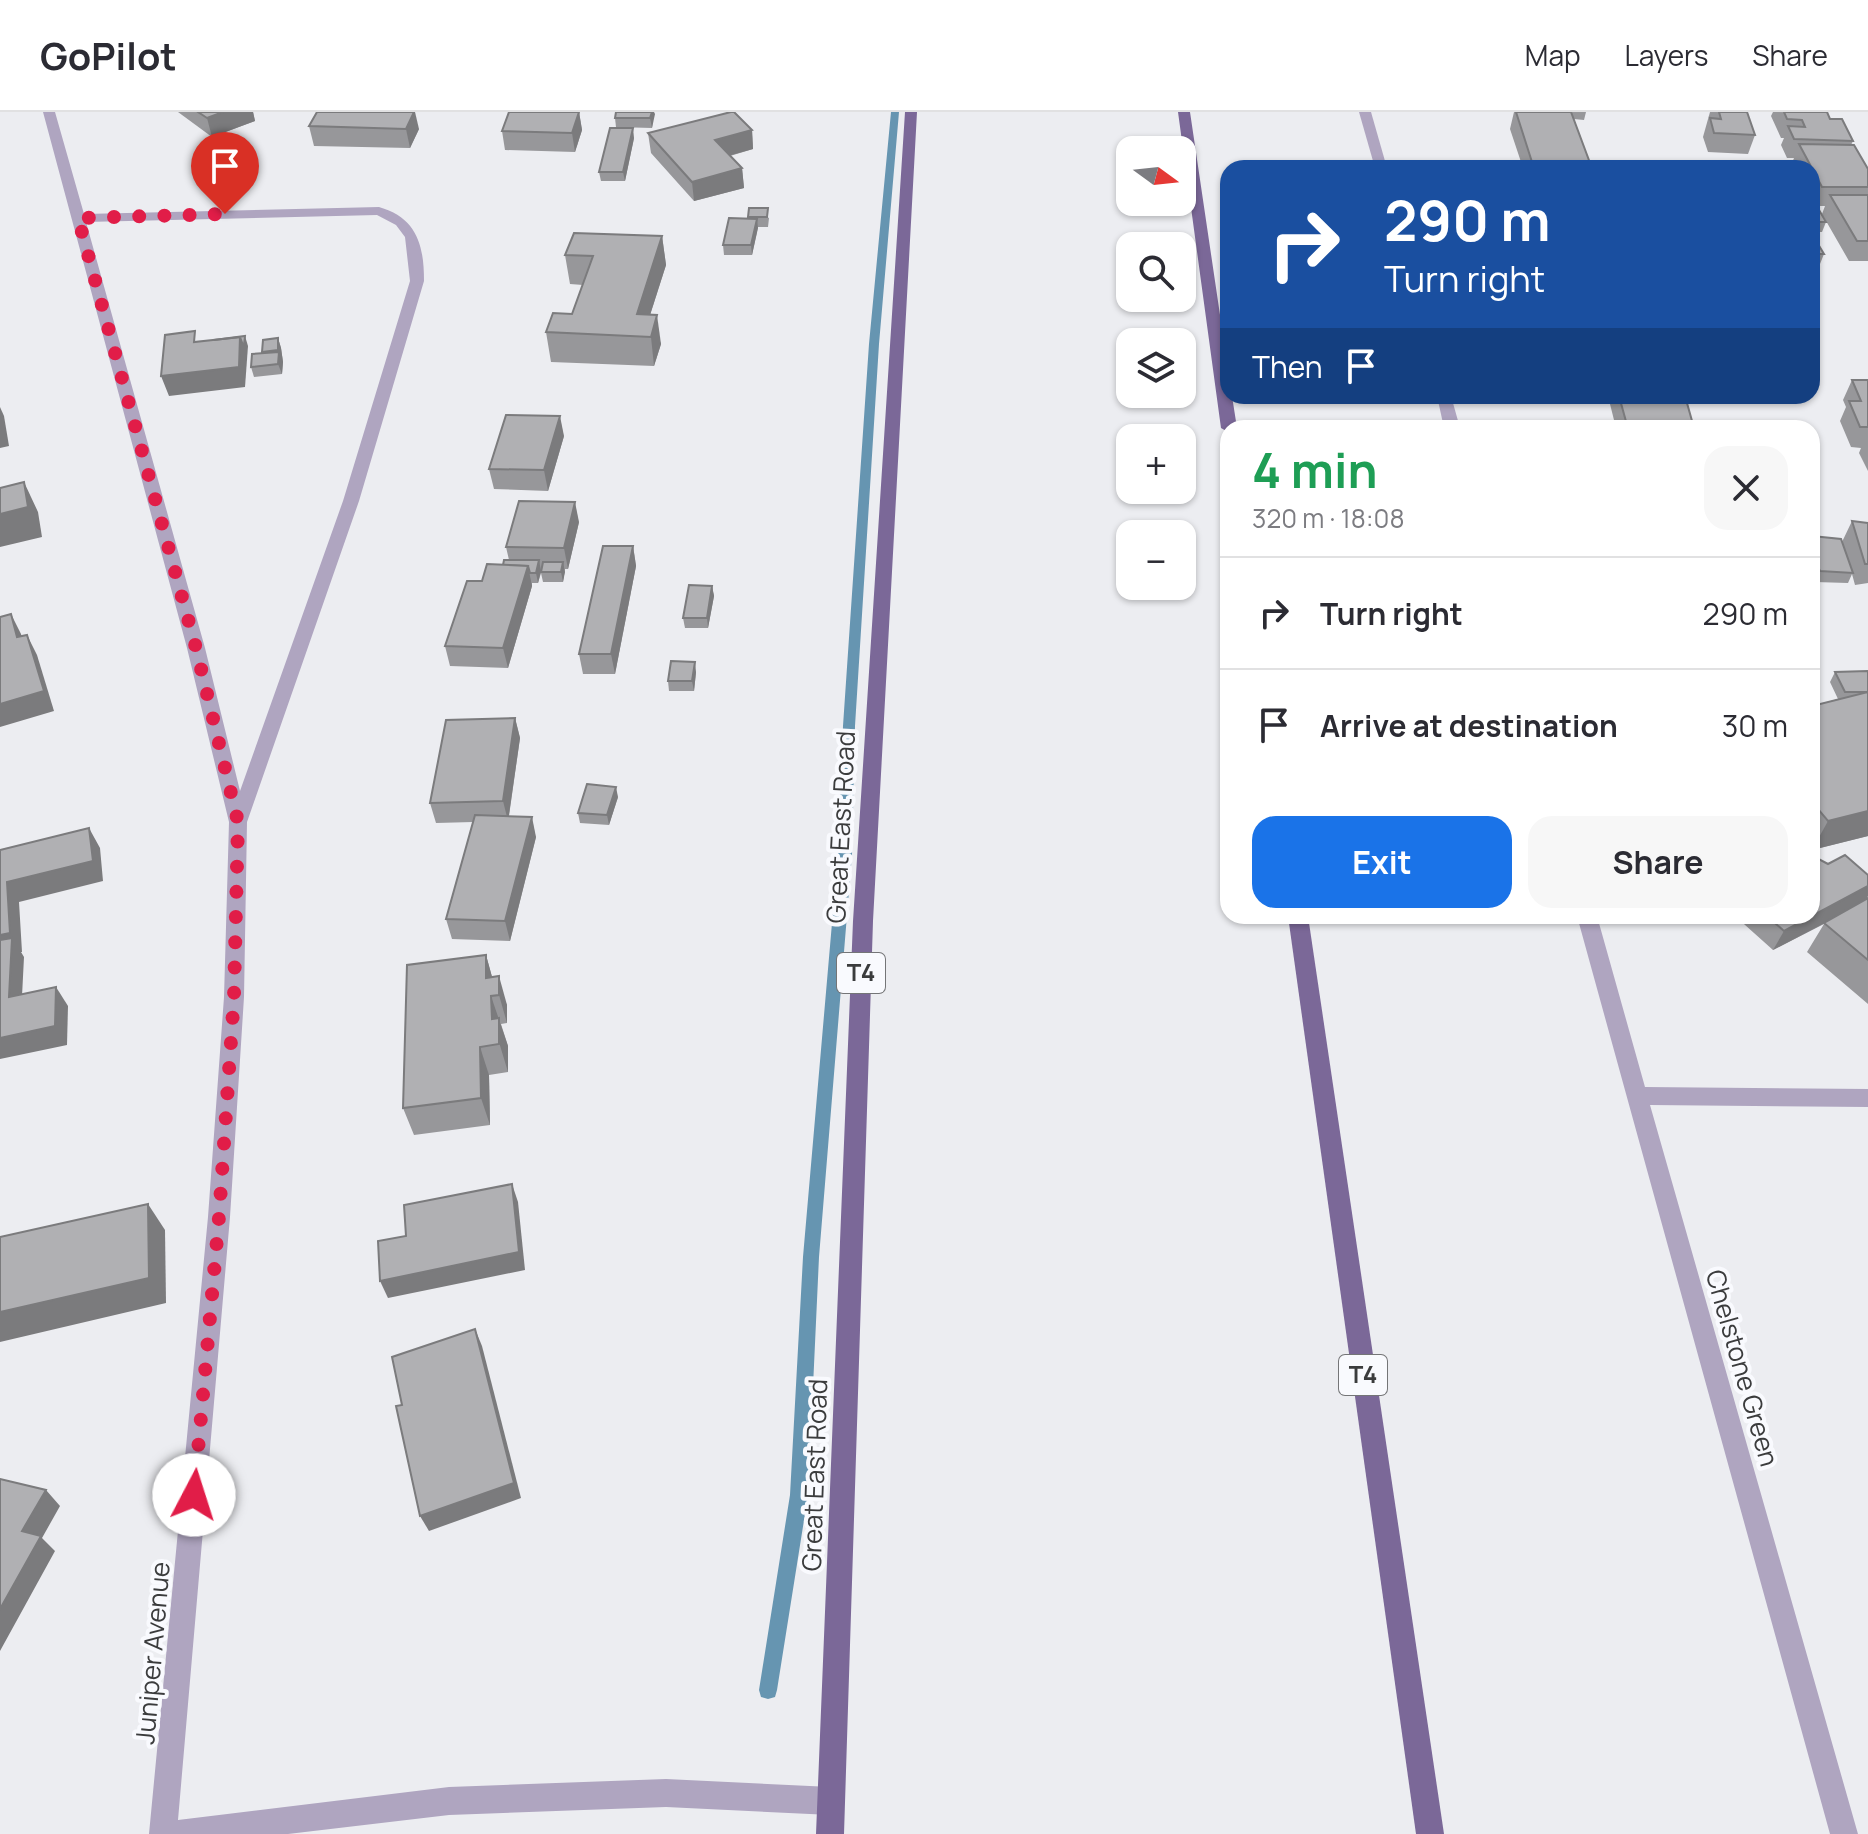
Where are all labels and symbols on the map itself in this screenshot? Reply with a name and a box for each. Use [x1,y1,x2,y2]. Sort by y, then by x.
pin [191,132,259,214]
north arrow [1116,136,1196,216]
street label: Great East Road [817,730,863,924]
road number: T4 [837,953,885,993]
street label: Chelstone Green [1698,1265,1788,1470]
road number: T4 [1339,1355,1387,1395]
street label: Great East Road [793,1378,835,1572]
position arrow [152,1453,236,1537]
street label: Juniper Avenue [126,1560,178,1746]

